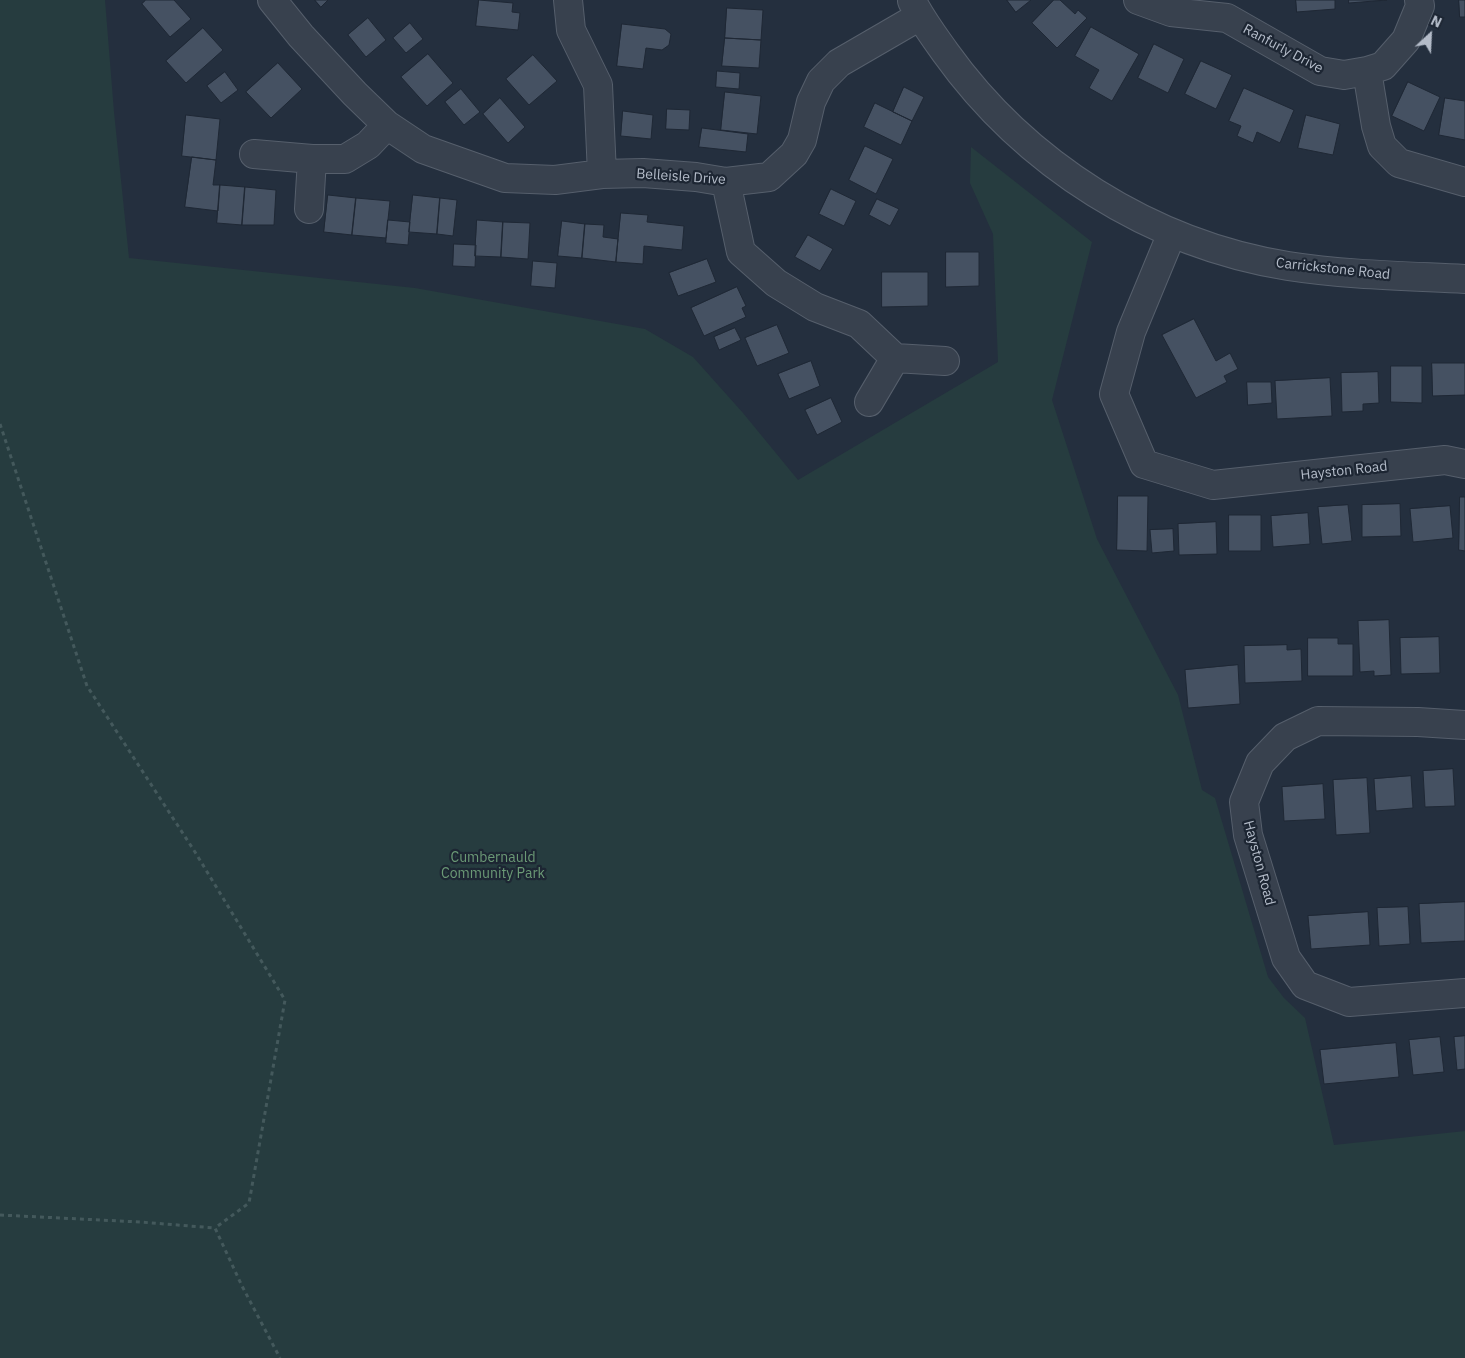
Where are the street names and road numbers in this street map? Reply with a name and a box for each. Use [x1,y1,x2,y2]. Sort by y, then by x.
street label: Ranfurly Drive [1240,21,1326,77]
street label: Belleisle Drive [636,165,726,189]
street label: Carrickstone Road [1275,255,1391,283]
street label: Hayston Road [1300,458,1388,484]
street label: Hayston Road [1240,819,1278,907]

